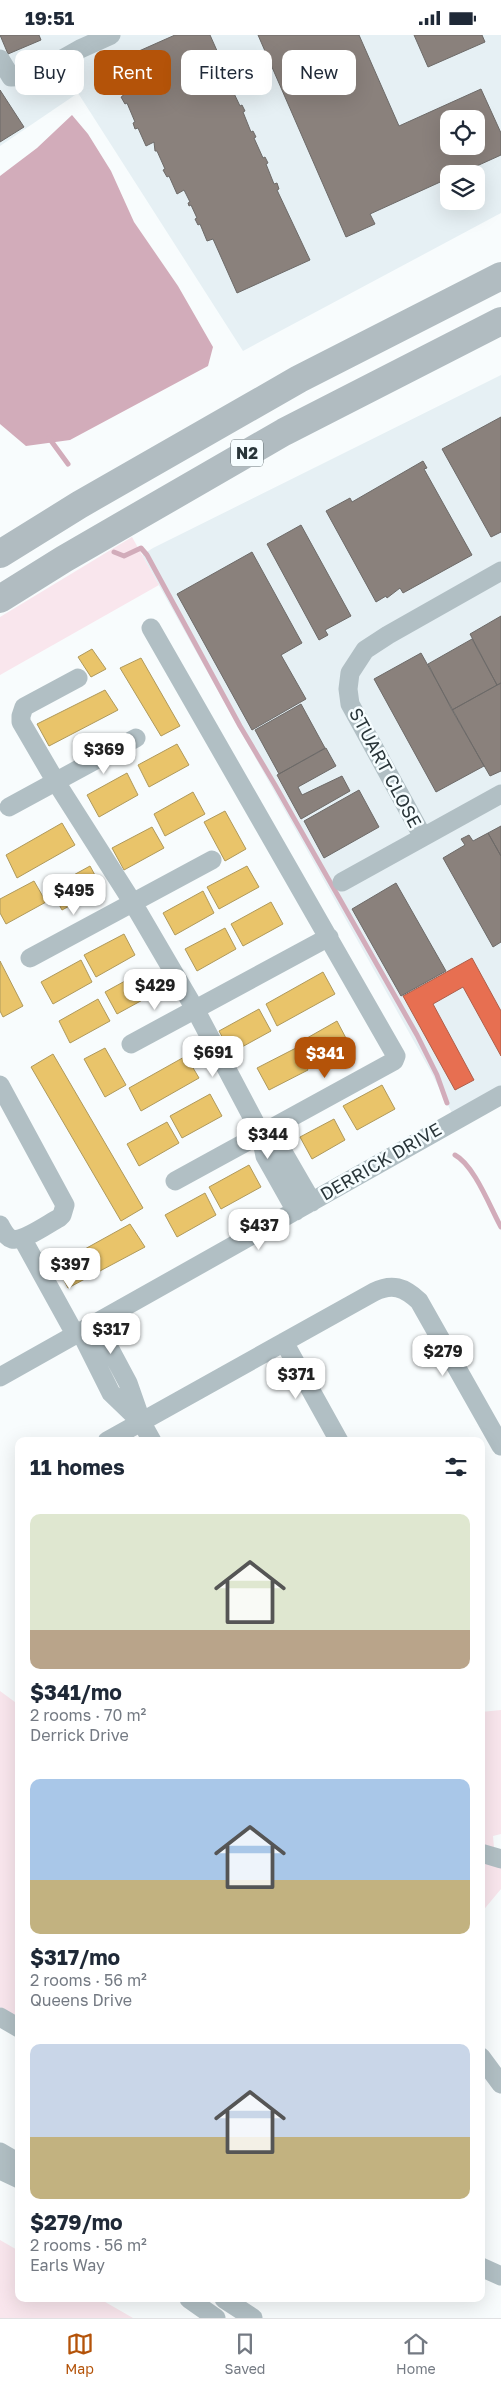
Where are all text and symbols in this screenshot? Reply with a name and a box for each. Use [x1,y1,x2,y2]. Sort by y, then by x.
text: 19:51 [25,6,74,29]
chip: Buy [15,50,84,95]
chip: Rent [94,50,171,95]
chip: Filters [181,50,272,95]
chip: New [282,50,356,95]
map controls [440,110,485,210]
button: locate [440,110,485,155]
button: layers [440,165,485,210]
road number: N2 [231,439,263,467]
street label: STUART CLOSE [345,704,427,831]
pin: $369 [74,733,134,775]
text: $369 [84,739,124,759]
pin: $495 [44,873,104,916]
text: $495 [54,880,94,900]
pin: $429 [125,969,185,1011]
text: $429 [135,975,175,995]
pin: $691 [183,1035,243,1078]
pin: $341 [295,1037,355,1079]
text: $691 [193,1042,233,1062]
text: $341 [306,1043,344,1063]
pin: $344 [238,1117,298,1160]
street label: DERRICK DRIVE [316,1118,445,1205]
text: $344 [248,1124,288,1144]
pin: $437 [229,1209,289,1251]
text: $437 [239,1215,279,1235]
pin: $397 [40,1247,100,1290]
text: $397 [50,1254,90,1274]
pin: $317 [81,1313,141,1355]
text: $317 [92,1319,130,1339]
pin: $279 [413,1335,473,1377]
text: $279 [423,1341,463,1361]
pin: $371 [266,1357,326,1400]
text: $371 [277,1364,315,1384]
icon: filters [442,1453,470,1481]
text: 11 homes [30,1454,125,1480]
icon: home [205,1547,295,1637]
text: $341/mo [30,1679,122,1705]
text: 2 rooms · 70 m² [30,1705,146,1725]
text: Derrick Drive [30,1725,129,1745]
icon: home [205,1812,295,1902]
text: $317/mo [30,1944,120,1970]
text: 2 rooms · 56 m² [30,1970,147,1990]
text: Queens Drive [30,1990,132,2010]
icon: home [205,2077,295,2167]
text: $279/mo [30,2209,123,2235]
text: 2 rooms · 56 m² [30,2235,147,2255]
text: Earls Way [30,2255,105,2275]
tab: Map [65,2330,94,2377]
tab: Saved [225,2330,265,2377]
tab: Home [396,2330,436,2377]

